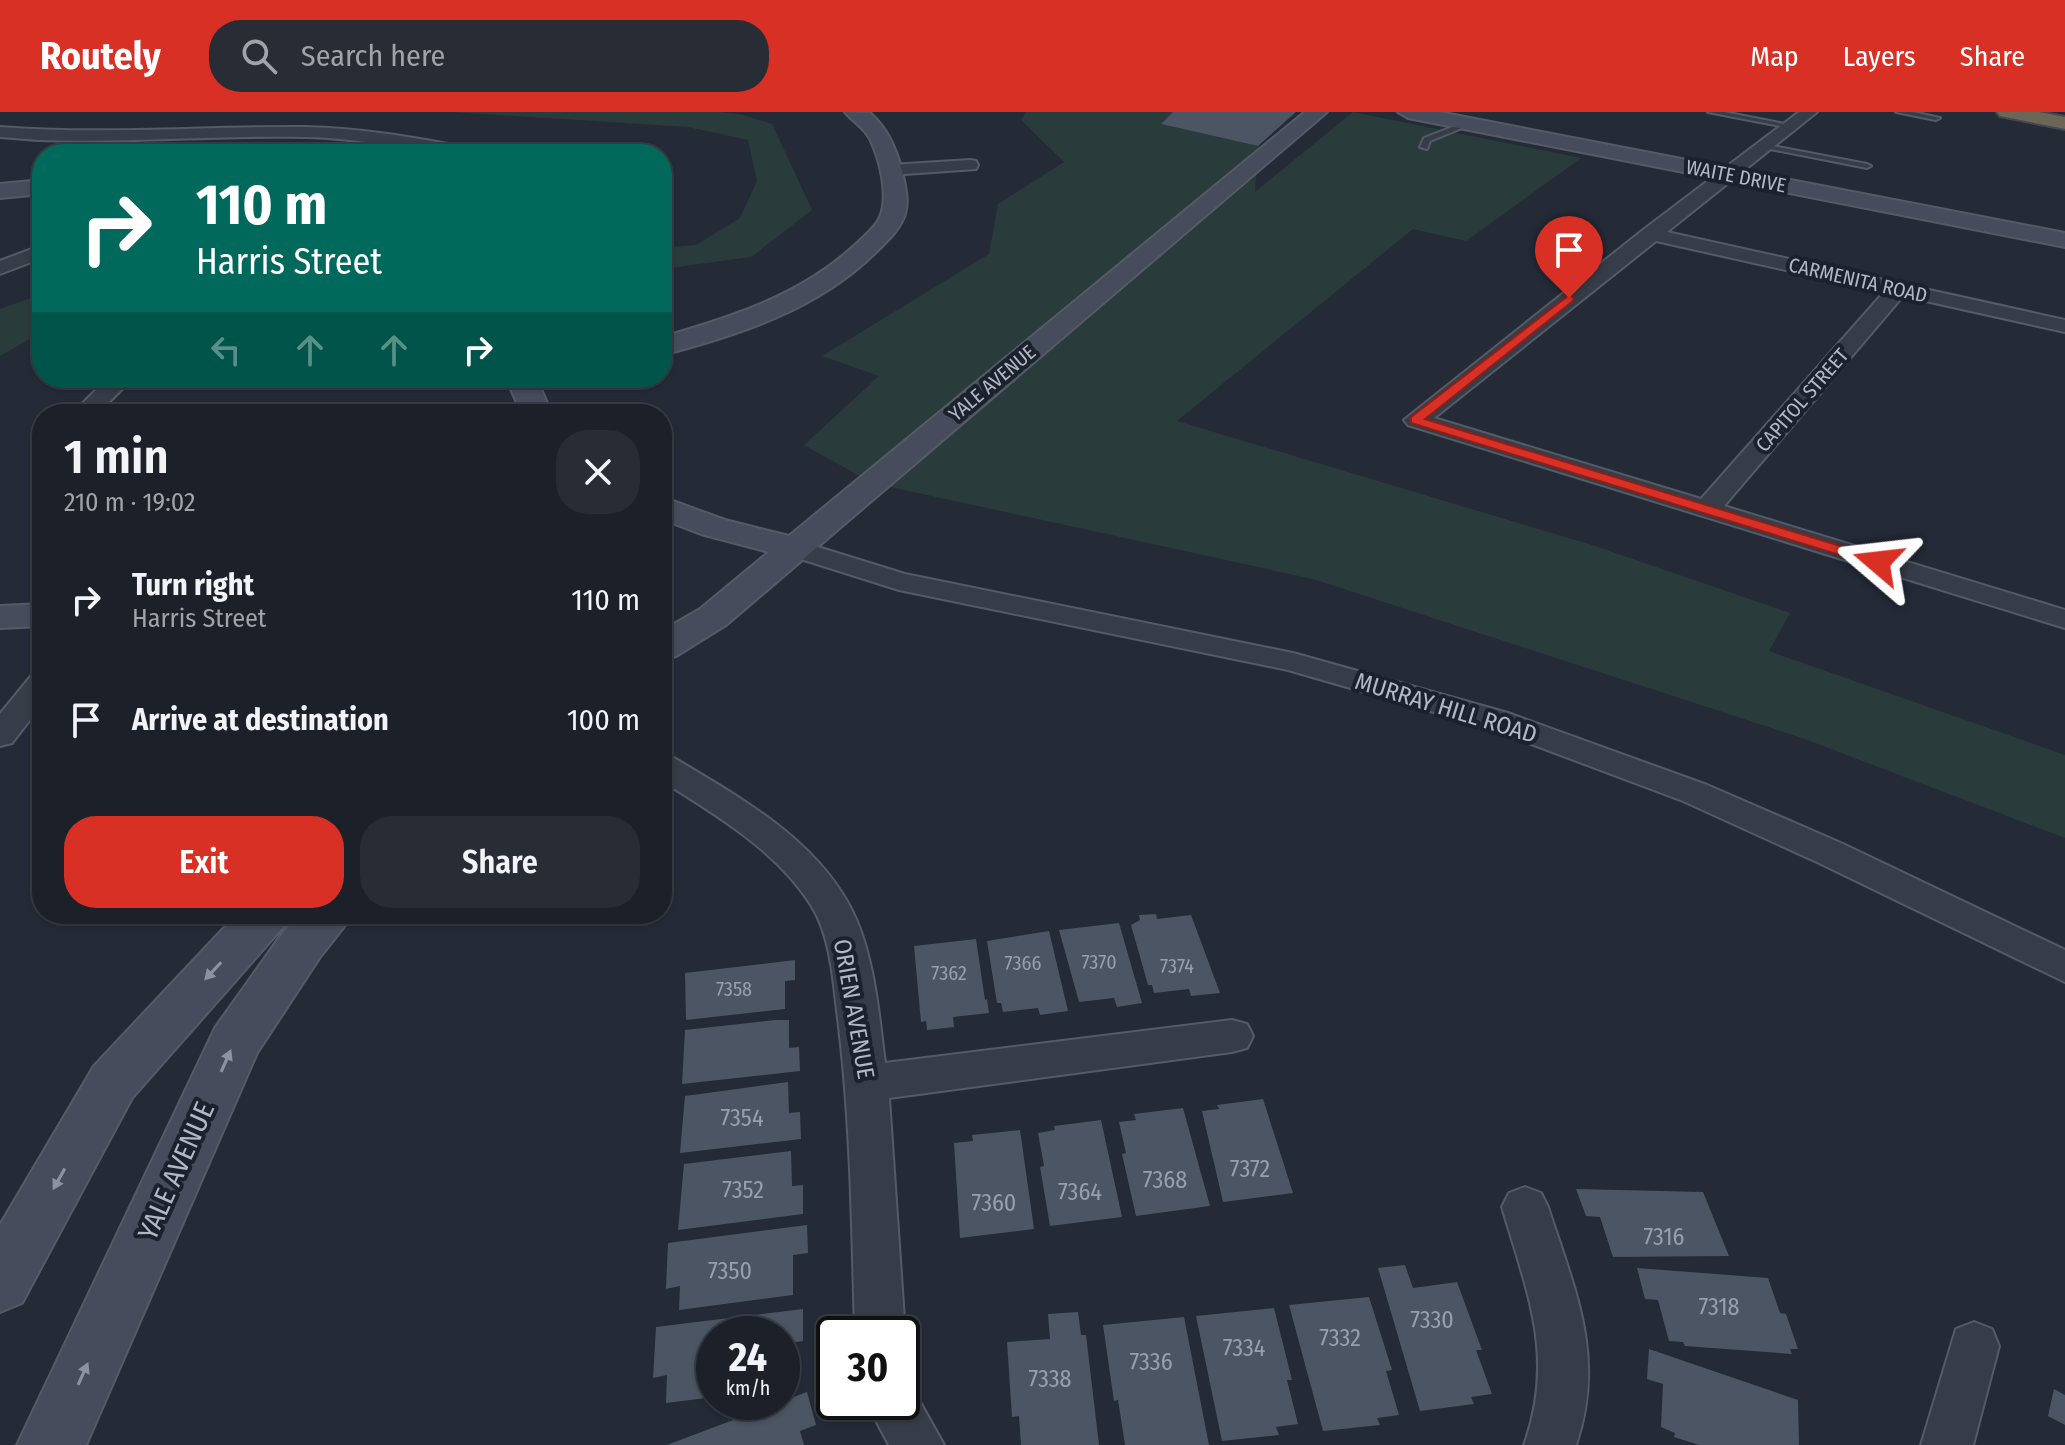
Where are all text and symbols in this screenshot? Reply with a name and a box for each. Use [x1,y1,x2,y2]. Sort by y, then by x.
search box [209,20,769,92]
text: Routely [40,33,161,79]
icon: search [237,34,281,78]
text: Search here [301,38,445,74]
text: Map [1750,40,1799,73]
text: Layers [1843,40,1916,73]
text: Share [1960,40,2025,73]
street label: WAITE DRIVE [1684,155,1788,197]
text: 110 m [196,172,327,239]
icon: right [64,176,168,280]
pin [1535,216,1603,298]
icon: arrive [1547,228,1591,272]
text: Harris Street [196,240,382,284]
street label: CARMENITA ROAD [1786,252,1930,308]
icon: left [204,328,248,372]
icon: ahead [288,328,332,372]
icon: ahead [372,328,416,372]
icon: right [456,328,500,372]
street label: YALE AVENUE [944,340,1040,426]
street label: CAPITOL STREET [1751,343,1854,456]
text: 1 min [64,428,169,486]
button: close [556,430,640,514]
text: 210 m · 19:02 [64,487,195,518]
position arrow [1836,520,1920,604]
text: Turn right [132,567,254,603]
icon: right [64,578,108,622]
text: 110 m [571,582,640,618]
text: Harris Street [132,603,266,634]
street label: MURRAY HILL ROAD [1352,667,1540,749]
icon: arrive [64,698,108,742]
text: Arrive at destination [132,702,389,738]
text: 100 m [567,702,640,738]
button: Exit [64,816,344,908]
button: Share [360,816,640,908]
street label: ORIEN AVENUE [828,937,880,1081]
house number: 7370 [1081,950,1117,974]
house number: 7366 [1005,951,1041,975]
house number: 7374 [1160,954,1194,978]
house number: 7362 [931,961,967,985]
one-way arrow [205,962,223,981]
house number: 7358 [716,977,752,1001]
one-way arrow [219,1049,233,1073]
street label: YALE AVENUE [131,1097,221,1245]
house number: 7354 [720,1104,764,1132]
house number: 7372 [1230,1155,1270,1183]
house number: 7368 [1143,1166,1187,1194]
one-way arrow [52,1167,66,1190]
house number: 7352 [722,1176,764,1204]
house number: 7364 [1058,1178,1102,1206]
house number: 7360 [972,1189,1016,1217]
house number: 7316 [1643,1223,1685,1251]
house number: 7350 [708,1257,752,1285]
house number: 7318 [1698,1293,1740,1321]
house number: 7330 [1410,1306,1454,1334]
speed limit sign: 30 [816,1316,920,1420]
house number: 7332 [1319,1324,1361,1352]
text: 24 [729,1334,767,1382]
house number: 7334 [1223,1334,1265,1362]
house number: 7336 [1129,1348,1173,1376]
one-way arrow [77,1362,90,1386]
house number: 7338 [1028,1365,1072,1393]
text: km/h [726,1376,770,1400]

